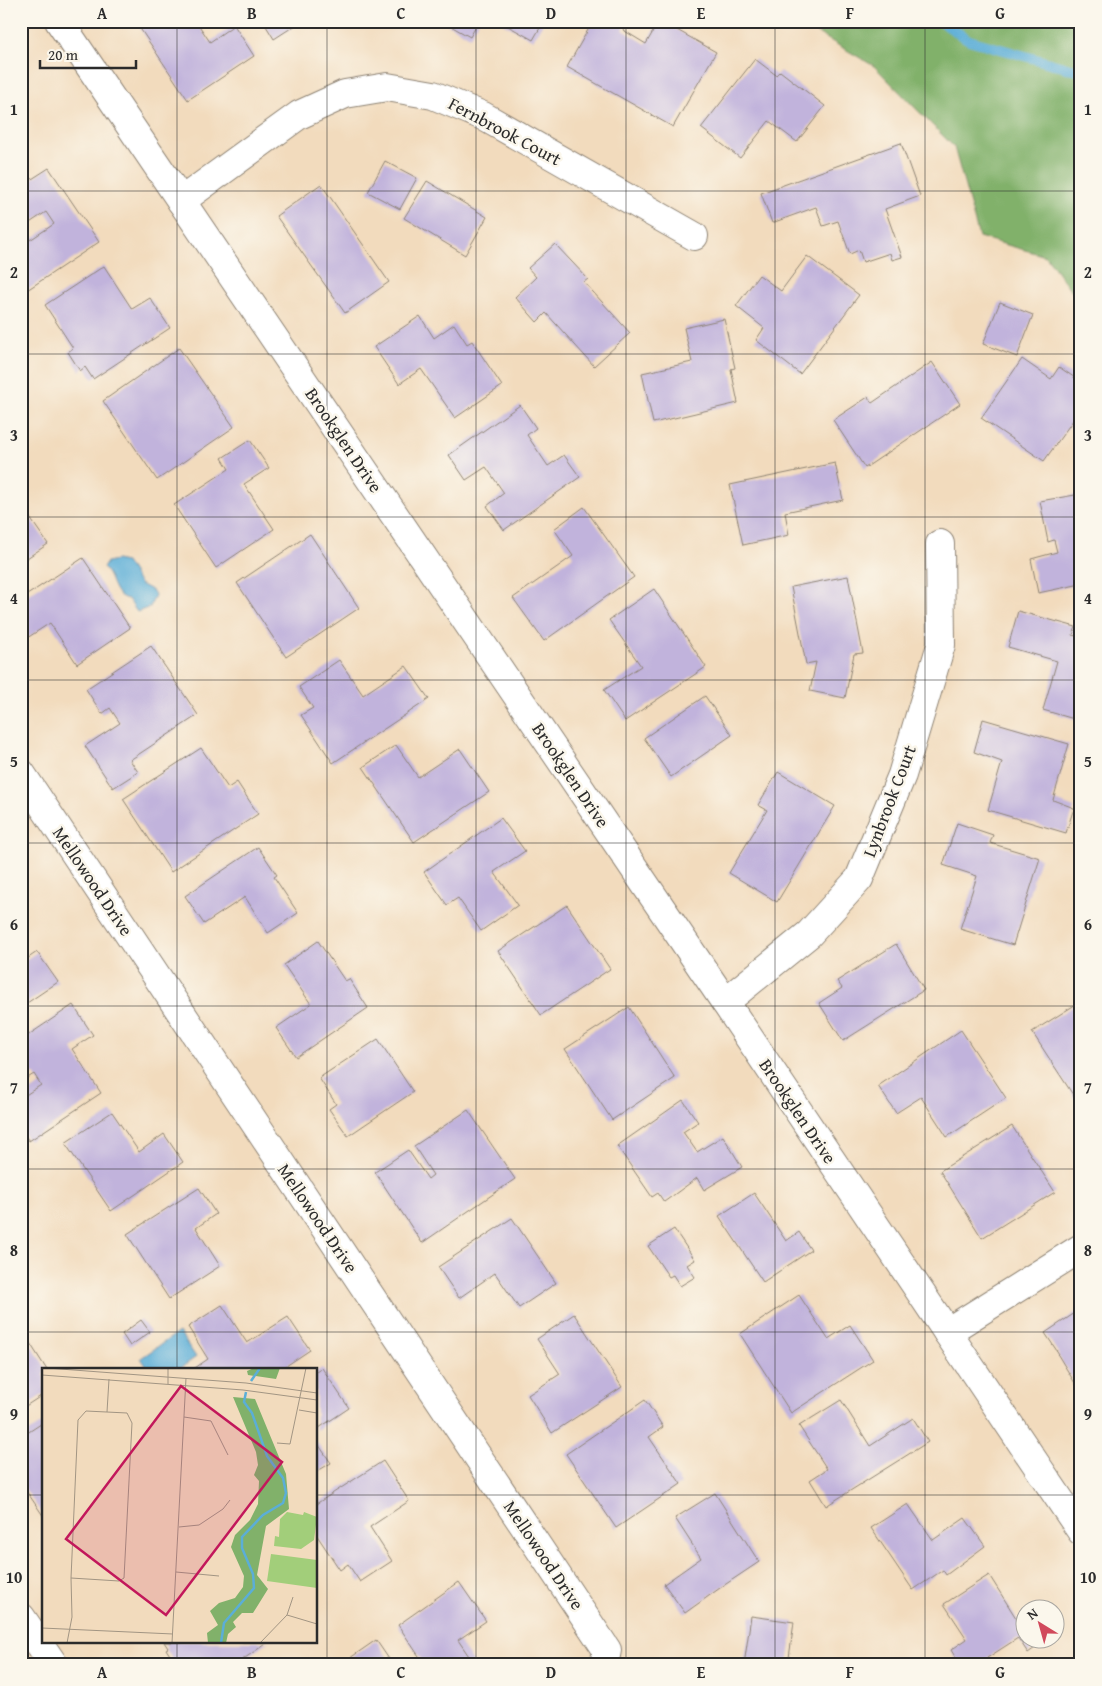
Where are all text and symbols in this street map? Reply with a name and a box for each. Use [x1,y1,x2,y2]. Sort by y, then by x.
text: A [97,1,108,25]
text: B [247,1,257,25]
text: C [396,1,406,25]
text: D [546,1,556,25]
text: E [697,1,706,25]
text: F [846,1,854,25]
text: G [995,1,1005,25]
scale bar [40,38,136,70]
text: 20 m [48,44,79,65]
street label: Fernbrook Court [444,90,567,172]
text: 1 [10,97,18,121]
text: 1 [1084,97,1092,121]
text: 2 [10,260,18,284]
text: 2 [1084,260,1092,284]
street label: Brookglen Drive [299,382,389,498]
text: 3 [10,423,18,447]
text: 3 [1084,423,1092,447]
text: 4 [10,586,18,610]
text: 4 [1084,586,1092,610]
street label: Brookglen Drive [526,717,616,833]
street label: Lynbrook Court [855,740,923,861]
text: 5 [10,749,18,773]
text: 5 [1084,749,1092,773]
street label: Mellowood Drive [46,821,140,941]
text: 6 [10,912,18,936]
text: 6 [1084,912,1092,936]
street label: Brookglen Drive [753,1053,843,1169]
text: 7 [10,1075,18,1099]
text: 7 [1084,1075,1092,1099]
street label: Mellowood Drive [271,1158,365,1278]
text: 8 [10,1238,18,1262]
text: 8 [1084,1238,1092,1262]
inset map [42,1368,318,1644]
text: 9 [10,1402,18,1426]
text: 9 [1084,1402,1092,1426]
street label: Mellowood Drive [497,1495,591,1615]
text: 10 [6,1565,22,1589]
text: 10 [1080,1565,1096,1589]
north arrow [1014,1598,1064,1648]
text: N [1022,1602,1042,1624]
text: A [97,1660,108,1684]
text: B [247,1660,257,1684]
text: C [396,1660,406,1684]
text: D [546,1660,556,1684]
text: E [697,1660,706,1684]
text: F [846,1660,854,1684]
text: G [995,1660,1005,1684]

